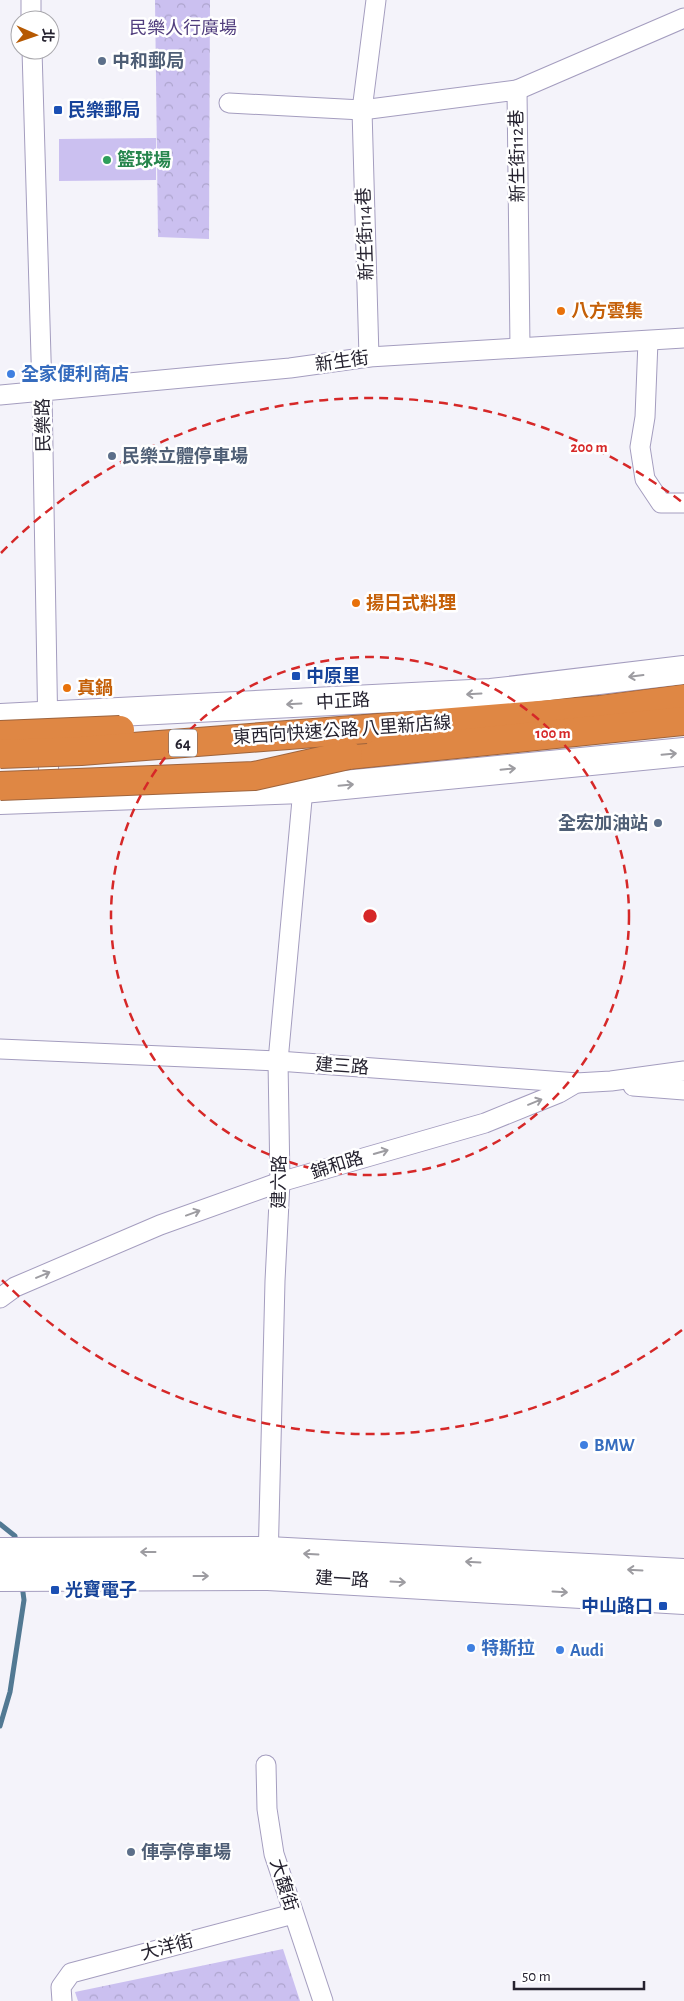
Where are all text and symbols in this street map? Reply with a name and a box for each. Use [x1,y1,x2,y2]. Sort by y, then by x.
north arrow [10,10,60,60]
park label: 民樂人行廣場 [129,18,237,38]
text: 北 [40,28,55,43]
place label: 中和郵局 [112,50,184,71]
marker: 中和郵局 [96,55,108,67]
place label: 民樂郵局 [68,99,140,120]
marker: 民樂郵局 [52,104,64,116]
street label: 新生街112巷 [506,110,528,202]
place label: 籃球場 [117,149,171,170]
marker: 籃球場 [101,154,113,166]
street label: 新生街114巷 [353,187,377,281]
place label: 八方雲集 [571,301,643,321]
marker: 八方雲集 [555,305,567,317]
street label: 新生街 [314,347,370,375]
place label: 全家便利商店 [21,364,129,384]
marker: 全家便利商店 [5,368,17,380]
street label: 民樂路 [33,398,53,452]
text: 200 m [570,440,608,455]
place label: 民樂立體停車場 [122,446,248,466]
marker: 民樂立體停車場 [106,450,118,462]
place label: 揚日式料理 [366,593,456,613]
marker: 揚日式料理 [350,597,362,609]
place label: 中原里 [306,667,360,686]
marker: 中原里 [290,670,302,682]
one-way arrow [628,671,644,681]
place label: 真鍋 [77,678,113,698]
marker: 真鍋 [61,682,73,694]
one-way arrow [466,689,482,698]
street label: 中正路 [316,690,370,712]
one-way arrow [287,699,303,708]
street label: 東西向快速公路 八里新店線 [232,712,452,748]
text: 100 m [535,726,571,741]
road number: 64 [169,730,197,756]
one-way arrow [661,749,677,758]
one-way arrow [499,764,515,774]
one-way arrow [338,780,354,789]
place label: 全宏加油站 [558,813,648,833]
marker: 全宏加油站 [652,817,664,829]
centre of rings [361,907,379,925]
street label: 建三路 [314,1054,370,1078]
one-way arrow [528,1097,543,1106]
one-way arrow [373,1147,389,1157]
street label: 錦和路 [308,1148,366,1182]
street label: 建六路 [269,1155,289,1209]
one-way arrow [185,1208,200,1217]
one-way arrow [35,1270,50,1280]
place label: BMW [594,1437,636,1455]
marker: BMW [578,1439,590,1451]
one-way arrow [141,1547,157,1557]
one-way arrow [303,1549,319,1558]
one-way arrow [465,1557,481,1566]
one-way arrow [628,1566,644,1575]
street label: 建一路 [315,1568,369,1590]
one-way arrow [192,1571,209,1581]
one-way arrow [390,1578,406,1587]
place label: 光寶電子 [65,1579,137,1600]
marker: 光寶電子 [49,1584,61,1596]
one-way arrow [552,1588,568,1597]
place label: 中山路口 [581,1596,653,1616]
marker: 中山路口 [657,1600,669,1612]
place label: 特斯拉 [481,1638,535,1658]
marker: 特斯拉 [465,1642,477,1654]
place label: Audi [570,1642,604,1660]
marker: Audi [554,1644,566,1656]
place label: 俥亭停車場 [141,1842,231,1862]
marker: 俥亭停車場 [125,1846,137,1858]
street label: 大馥街 [267,1856,301,1914]
street label: 大洋街 [138,1930,196,1964]
scale bar [514,1958,644,1990]
text: 50 m [522,1969,551,1984]

